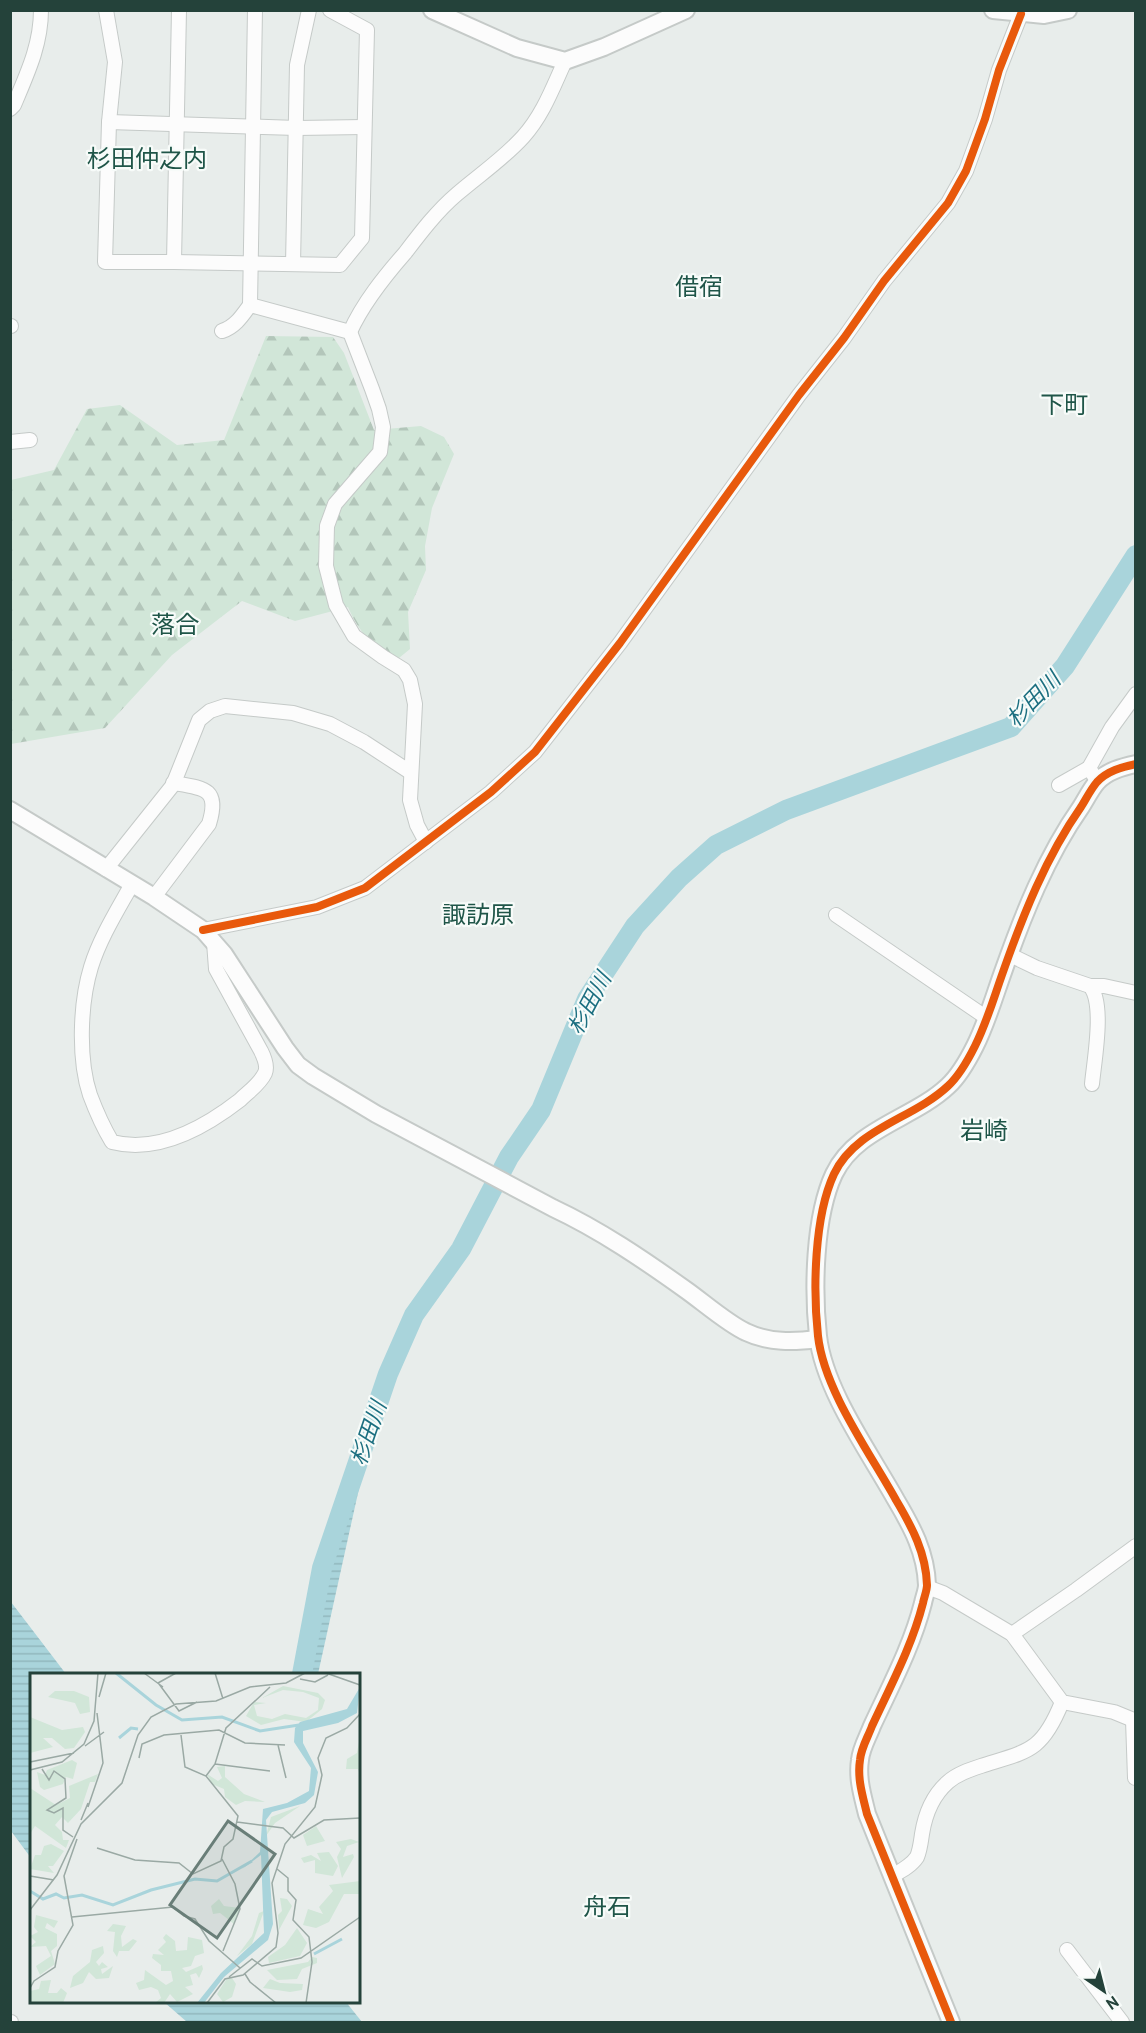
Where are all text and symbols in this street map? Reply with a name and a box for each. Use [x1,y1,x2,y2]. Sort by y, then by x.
district label: 杉田仲之内 [87,143,207,174]
district label: 借宿 [675,271,723,302]
district label: 下町 [1040,389,1088,420]
district label: 落合 [151,609,199,640]
water label: 杉田川 [1000,664,1067,732]
district label: 諏訪原 [442,899,514,930]
water label: 杉田川 [561,966,618,1039]
district label: 岩崎 [960,1115,1008,1146]
water label: 杉田川 [344,1395,393,1469]
inset map [30,1673,360,2003]
district label: 舟石 [583,1891,631,1922]
north arrow [1074,1961,1134,2021]
text: N [1103,1992,1123,2014]

